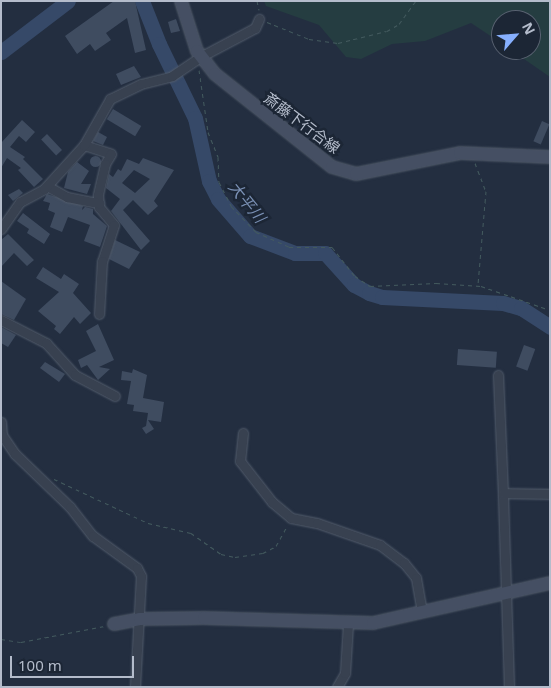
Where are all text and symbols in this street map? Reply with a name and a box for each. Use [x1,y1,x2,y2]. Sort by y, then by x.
north arrow [491,10,541,60]
text: N [518,19,540,38]
street label: 斎藤下行合線 [261,89,343,157]
water label: 大平川 [224,177,270,227]
scale bar [12,646,136,678]
text: 100 m [18,655,62,675]

